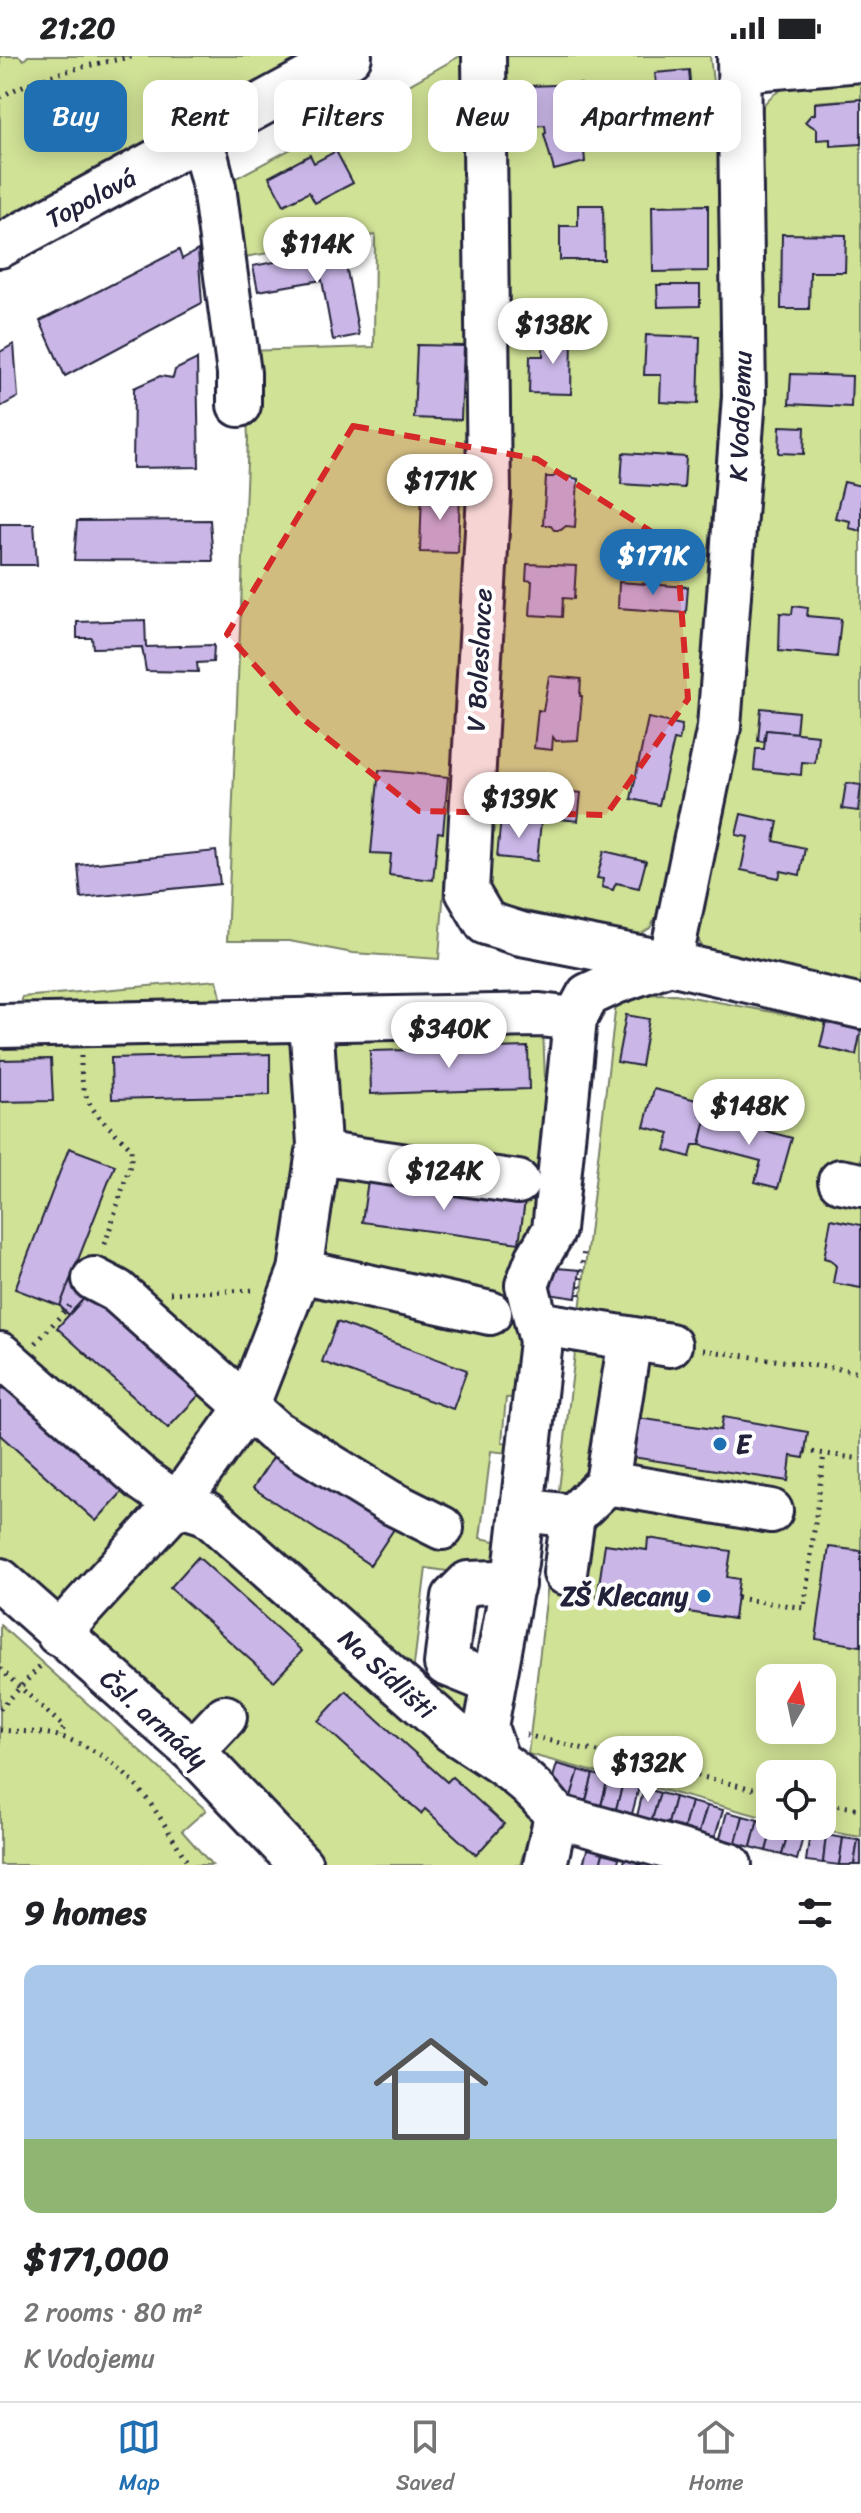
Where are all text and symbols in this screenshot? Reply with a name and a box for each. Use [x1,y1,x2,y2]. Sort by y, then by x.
text: 21:20 [40,1,116,55]
chip: Buy [24,80,127,152]
chip: Rent [143,80,258,152]
chip: Filters [274,80,412,152]
chip: New [428,80,537,152]
chip: Apartment [553,80,741,152]
street label: Topolová [37,155,145,241]
pin: $114K [261,217,373,285]
text: $114K [281,220,353,266]
pin: $138K [497,298,609,366]
text: $138K [516,301,590,347]
street label: K Vodojemu [715,350,765,482]
pin: $171K [384,454,496,522]
text: $171K [405,457,475,503]
pin: $171K [597,529,709,597]
text: $171K [618,532,688,578]
street label: V Boleslavce [452,587,506,733]
pin: $139K [463,772,575,840]
text: $139K [482,775,556,821]
pin: $340K [393,1002,505,1070]
text: $340K [409,1005,489,1051]
pin: $148K [693,1079,805,1147]
text: $148K [711,1082,787,1128]
pin: $124K [388,1144,500,1212]
text: $124K [406,1147,482,1193]
place label: E [736,1421,753,1467]
marker: E [711,1435,729,1453]
place label: ZŠ Klecany [560,1573,688,1619]
marker: ZŠ Klecany [695,1587,713,1605]
street label: Na Sídlišti [327,1617,447,1732]
street label: Čsl. armády [89,1657,220,1781]
north arrow [756,1664,836,1744]
map controls [756,1664,836,1840]
pin: $132K [592,1736,704,1804]
text: $132K [611,1739,685,1785]
button: locate [756,1760,836,1840]
text: 9 homes [24,1883,146,1943]
icon: filters [793,1891,837,1935]
icon: home [359,2017,503,2161]
text: $171,000 [24,2229,169,2289]
text: 2 rooms · 80 m² [24,2289,203,2335]
text: K Vodojemu [24,2335,155,2381]
tab: Map [117,2415,161,2502]
tab: Saved [396,2415,454,2502]
tab: Home [689,2415,744,2502]

